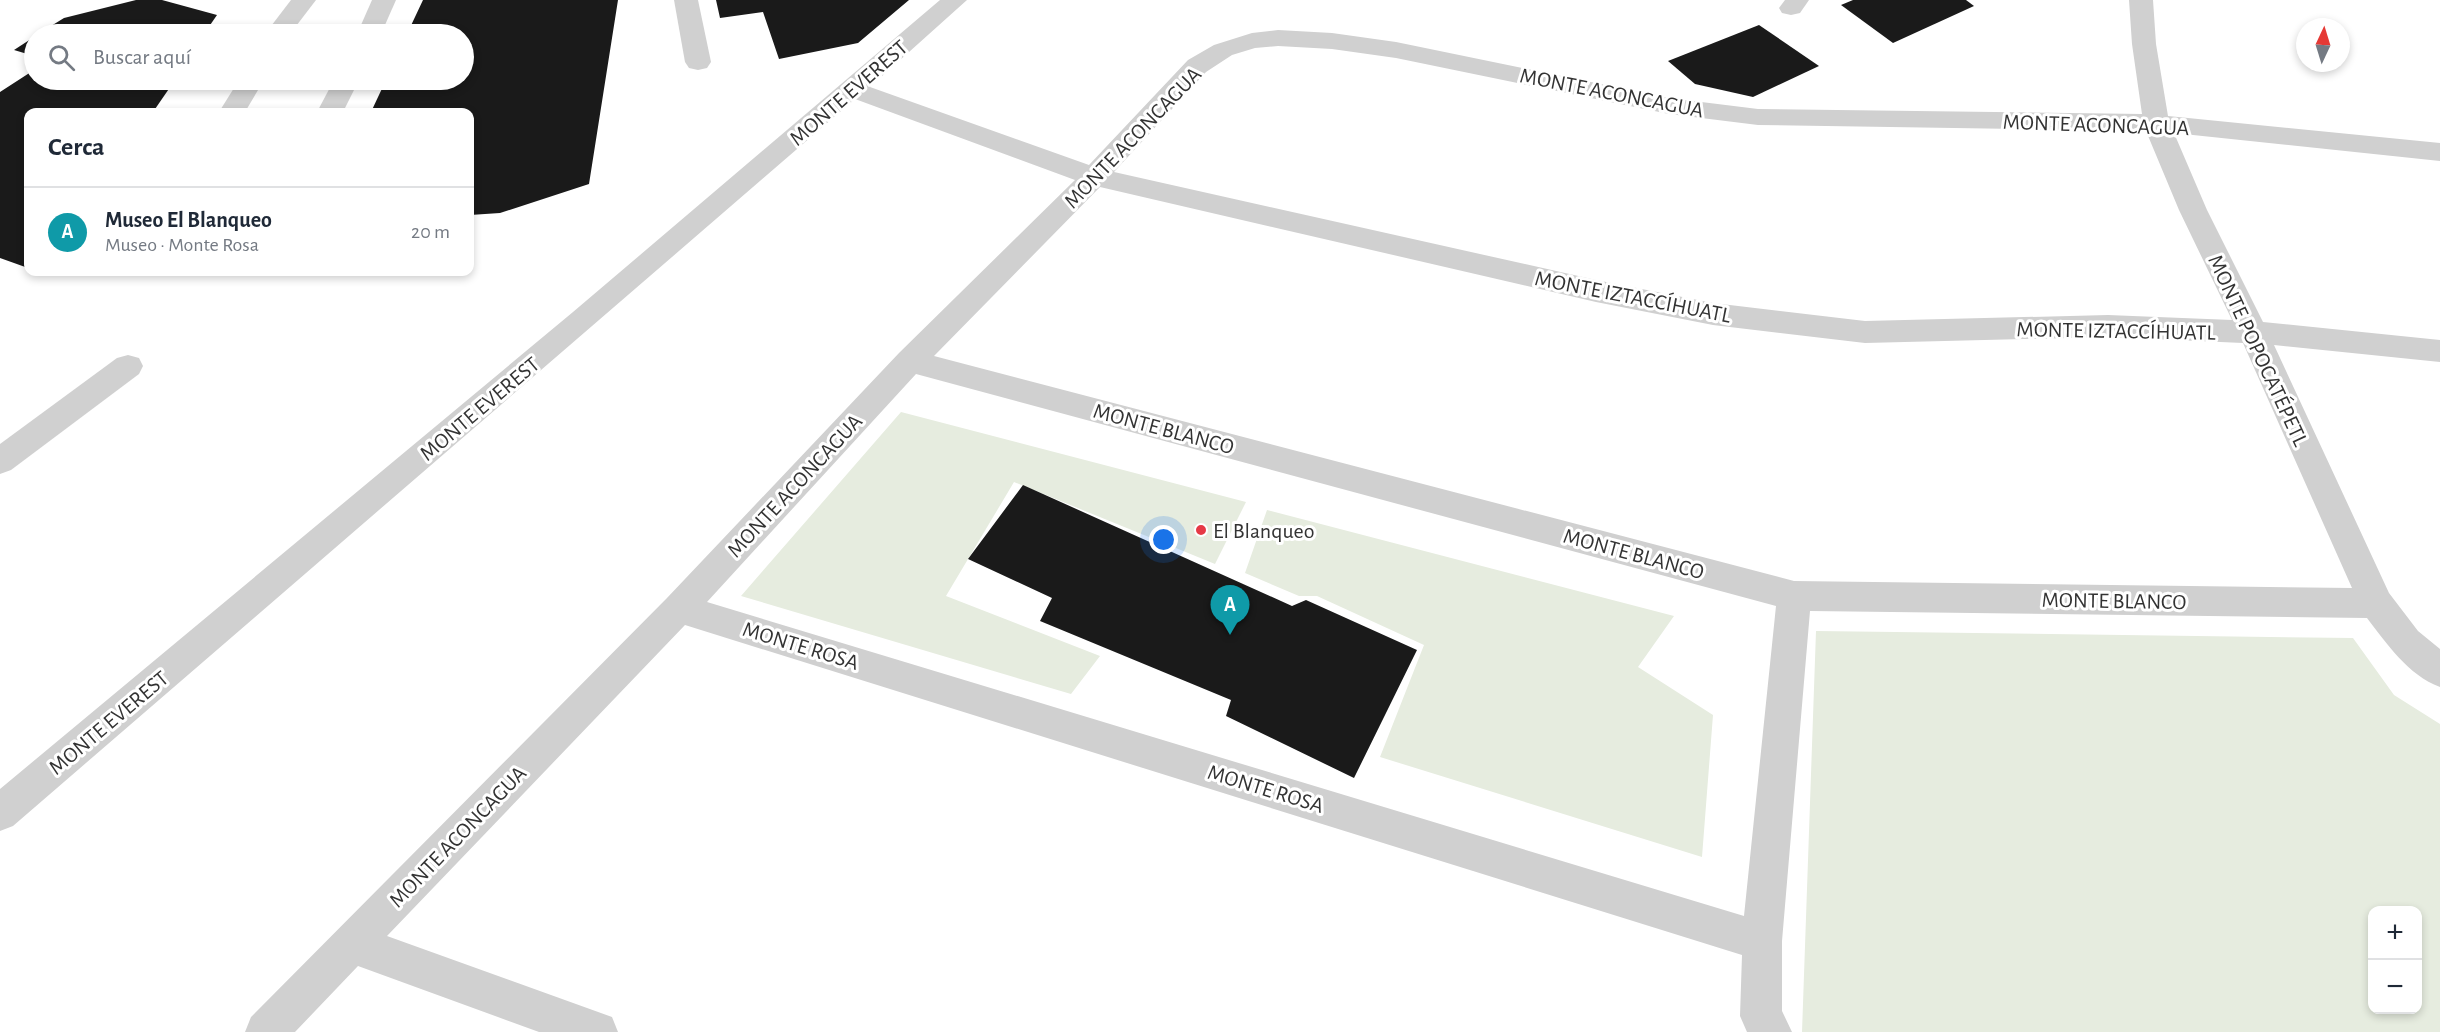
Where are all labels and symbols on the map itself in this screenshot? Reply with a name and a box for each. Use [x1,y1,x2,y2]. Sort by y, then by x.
north arrow [2296,18,2350,72]
street label: MONTE EVEREST [785,36,912,150]
street label: MONTE ACONCAGUA [1060,63,1206,212]
street label: MONTE ACONCAGUA [1518,64,1706,122]
street label: MONTE ACONCAGUA [2002,111,2190,139]
street label: MONTE POPOCATÉPETL [2204,251,2313,450]
street label: MONTE IZTACCÍHUATL [1533,266,1734,327]
street label: MONTE IZTACCÍHUATL [2016,317,2217,344]
street label: MONTE EVEREST [416,353,544,465]
street label: MONTE BLANCO [1091,400,1237,458]
street label: MONTE ACONCAGUA [723,410,867,561]
place label: El Blanqueo [1213,520,1315,542]
marker: El Blanqueo [1194,523,1208,537]
your location [1149,525,1178,554]
street label: MONTE BLANCO [1561,525,1707,583]
pin: A [1210,586,1250,635]
street label: MONTE BLANCO [2041,589,2187,613]
street label: MONTE ROSA [740,618,862,674]
street label: MONTE EVEREST [45,667,173,779]
street label: MONTE ROSA [1205,761,1327,817]
street label: MONTE ACONCAGUA [385,762,531,911]

